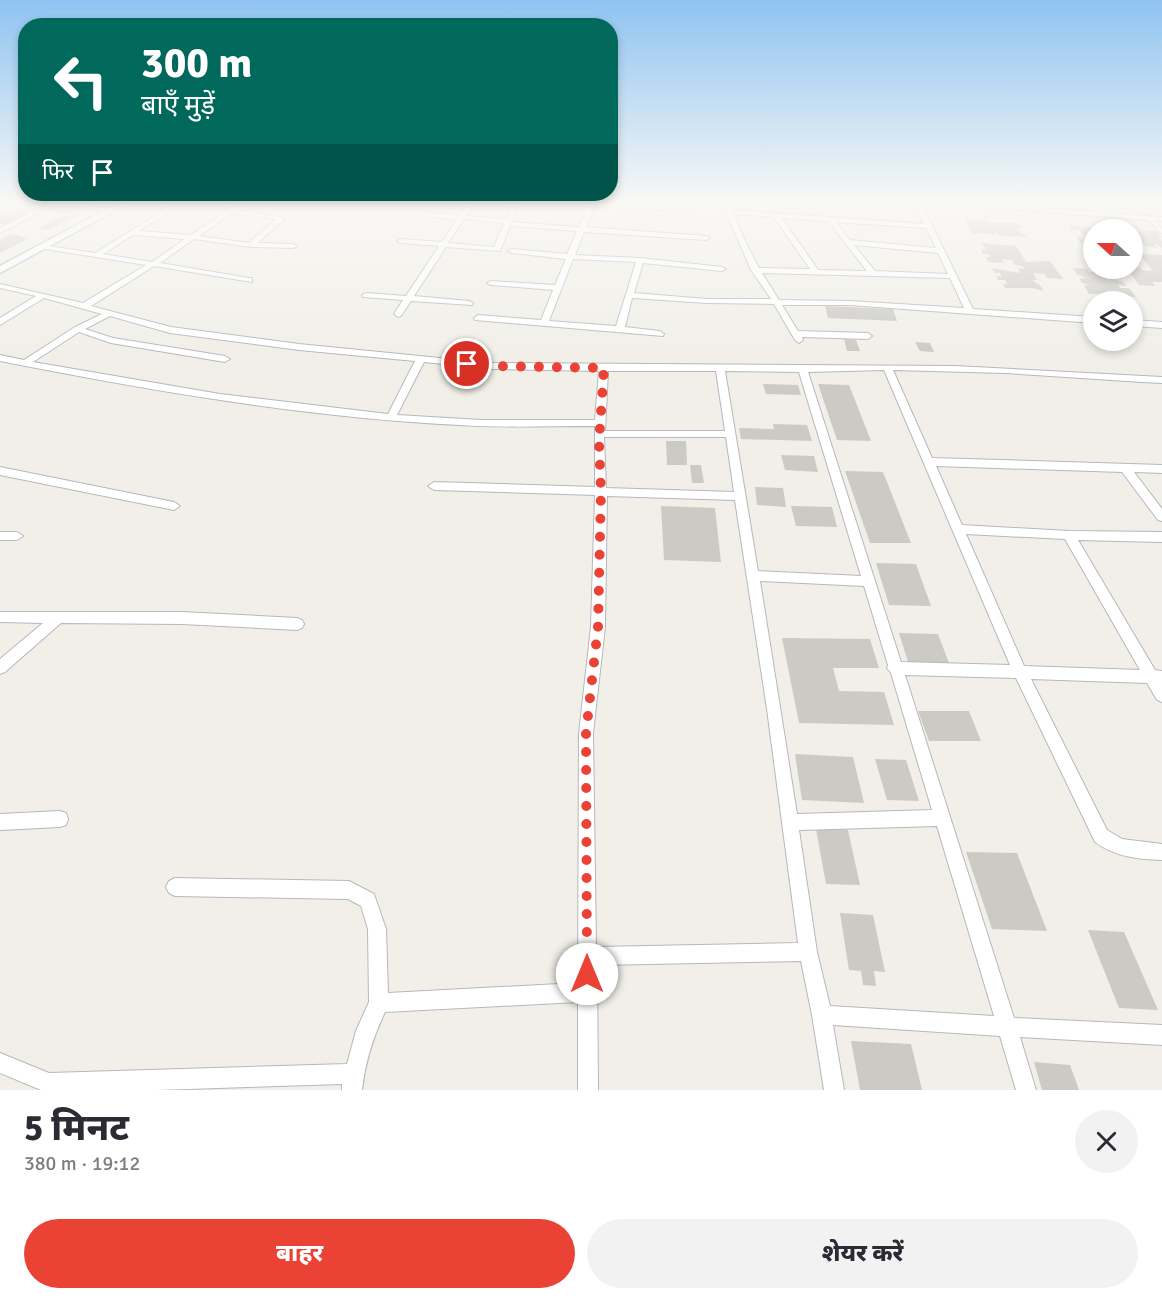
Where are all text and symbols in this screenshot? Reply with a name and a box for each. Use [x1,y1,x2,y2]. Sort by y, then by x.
text: 300 m [141,38,252,89]
icon: left [42,42,120,120]
text: बाएँ मुड़ें [141,89,215,122]
icon: arrive [86,156,119,189]
text: फिर [42,158,74,185]
north arrow [1083,219,1143,279]
map controls [1083,219,1143,351]
button: layers [1083,291,1143,351]
pin [441,338,492,389]
icon: arrive [450,347,483,380]
position arrow [555,942,619,1006]
text: 5 मिनट [24,1106,129,1151]
button: close [1075,1110,1138,1173]
text: 380 m · 19:12 [24,1151,140,1176]
button: बाहर [24,1219,575,1288]
button: शेयर करें [587,1219,1138,1288]

